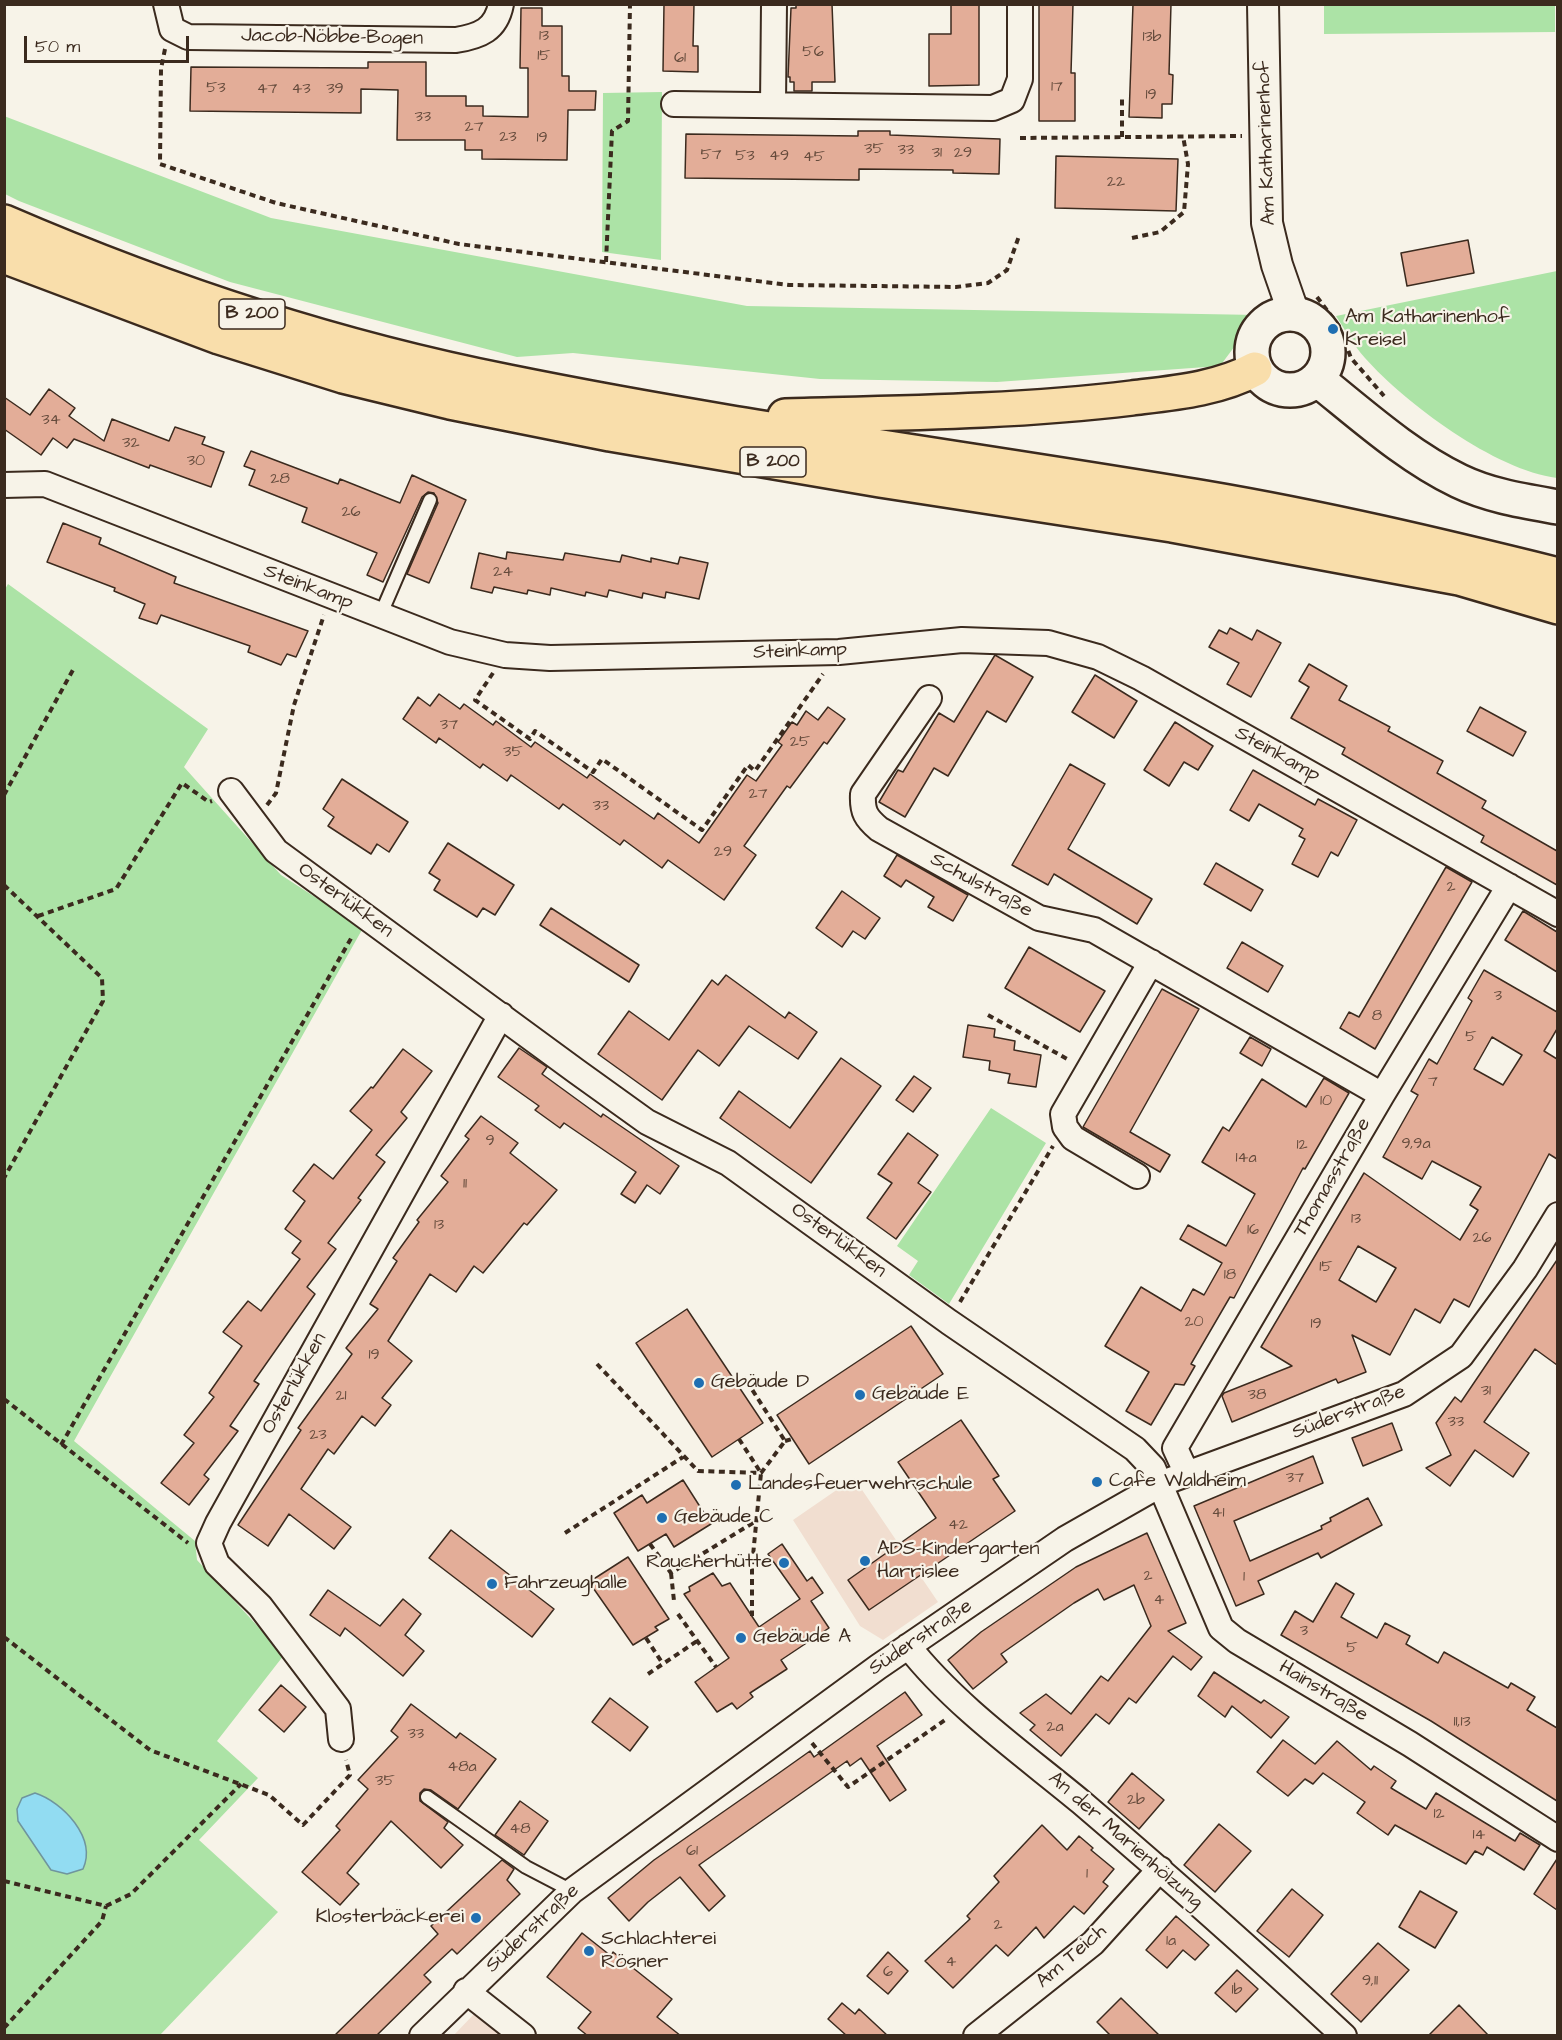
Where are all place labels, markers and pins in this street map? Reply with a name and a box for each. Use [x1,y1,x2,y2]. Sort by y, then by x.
place label: Am Katharinenhof Kreisel [1345,306,1510,353]
marker: Am Katharinenhof Kreisel [1326,322,1340,336]
place label: Gebäude D [711,1371,809,1395]
marker: Gebäude D [692,1376,706,1390]
place label: Gebäude E [872,1383,969,1407]
marker: Gebäude E [853,1388,867,1402]
place label: Cafe Waldheim [1109,1470,1246,1494]
place label: Landesfeuerwehrschule [748,1473,972,1497]
marker: Cafe Waldheim [1090,1475,1104,1489]
marker: Landesfeuerwehrschule [729,1478,743,1492]
place label: Gebäude C [674,1506,773,1530]
marker: Gebäude C [655,1511,669,1525]
place label: ADS-Kindergarten Harrislee [877,1538,1040,1585]
place label: Raucherhütte [646,1551,772,1575]
marker: ADS-Kindergarten Harrislee [858,1554,872,1568]
marker: Raucherhütte [777,1556,791,1570]
place label: Fahrzeughalle [504,1572,627,1596]
marker: Fahrzeughalle [485,1577,499,1591]
place label: Gebäude A [753,1626,851,1650]
marker: Gebäude A [734,1631,748,1645]
place label: Klosterbäckerei [315,1906,464,1930]
marker: Klosterbäckerei [469,1911,483,1925]
place label: Schlachterei Rösner [601,1928,716,1975]
marker: Schlachterei Rösner [582,1944,596,1958]

